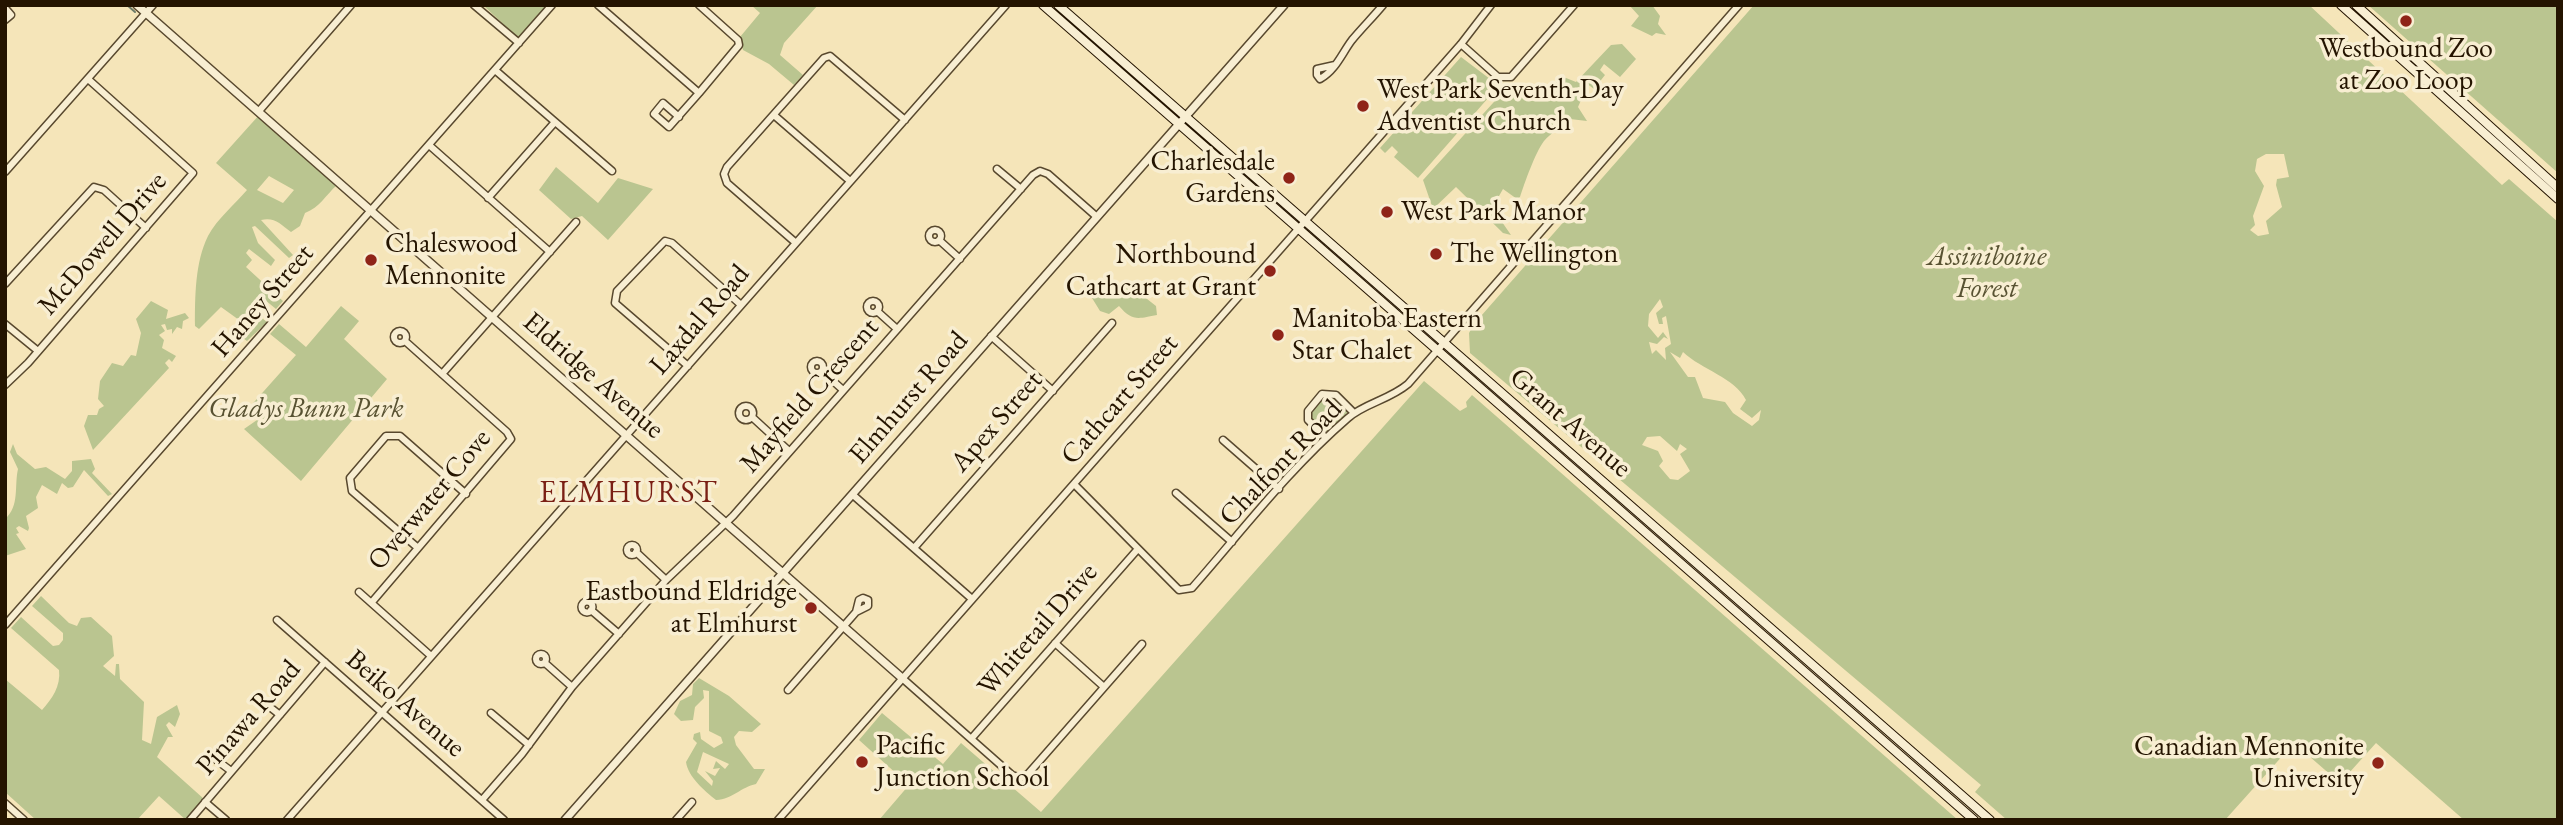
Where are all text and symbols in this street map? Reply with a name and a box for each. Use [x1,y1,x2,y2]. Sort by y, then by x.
marker: Westbound Zoo at Zoo Loop [2398,13,2414,29]
place label: Westbound Zoo at Zoo Loop [2319,32,2493,98]
place label: West Park Seventh-Day Adventist Church [1377,73,1624,139]
marker: West Park Seventh-Day Adventist Church [1355,98,1371,114]
place label: Charlesdale Gardens [1151,145,1275,211]
street label: McDowell Drive [32,165,174,323]
marker: Charlesdale Gardens [1281,170,1297,186]
place label: West Park Manor [1401,195,1585,229]
marker: West Park Manor [1379,204,1395,220]
place label: Chaleswood Mennonite [385,227,518,293]
place label: The Wellington [1450,237,1618,271]
street label: Haney Street [205,238,321,364]
place label: Northbound Cathcart at Grant [1066,238,1256,304]
park label: Assiniboine Forest [1927,240,2047,306]
marker: The Wellington [1428,246,1444,262]
marker: Chaleswood Mennonite [363,252,379,268]
street label: Laxdal Road [643,258,757,382]
marker: Northbound Cathcart at Grant [1262,263,1278,279]
place label: Manitoba Eastern Star Chalet [1292,302,1482,368]
street label: Eldridge Avenue [516,306,670,446]
street label: Mayfield Crescent [734,312,886,480]
street label: Elmhurst Road [842,325,976,471]
marker: Manitoba Eastern Star Chalet [1270,327,1286,343]
street label: Cathcart Street [1054,328,1186,472]
street label: Grant Avenue [1502,361,1638,485]
street label: Apex Street [944,364,1050,480]
park label: Gladys Bunn Park [208,392,404,426]
street label: Chalfont Road [1213,393,1349,533]
street label: Overwater Cove [361,423,499,577]
district label: ELMHURST [540,476,718,512]
street label: Whitetail Drive [971,556,1105,704]
place label: Eastbound Eldridge at Elmhurst [585,575,797,641]
marker: Eastbound Eldridge at Elmhurst [803,600,819,616]
street label: Beiko Avenue [338,643,472,765]
street label: Pinawa Road [190,653,308,783]
place label: Pacific Junction School [876,729,1049,795]
place label: Canadian Mennonite University [2134,730,2364,796]
marker: Pacific Junction School [854,754,870,770]
marker: Canadian Mennonite University [2370,755,2386,771]

